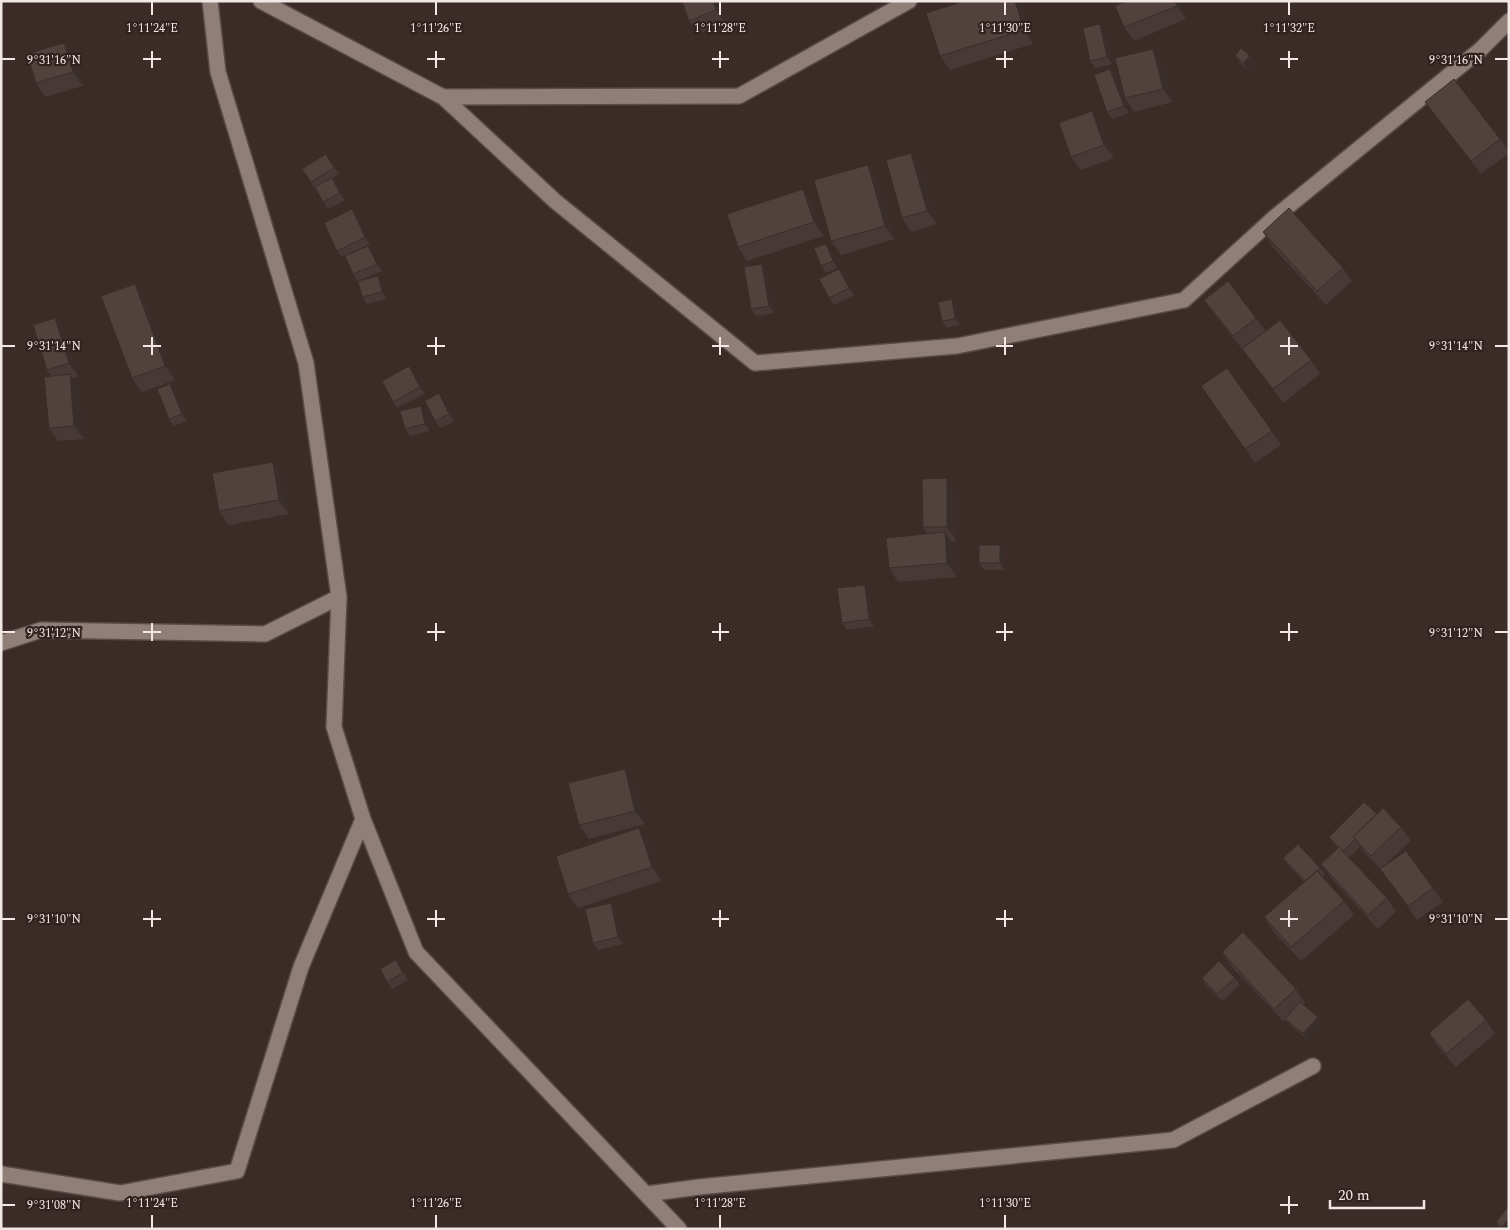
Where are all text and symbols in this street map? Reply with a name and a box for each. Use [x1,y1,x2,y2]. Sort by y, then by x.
text: 1°11'24"E [126,19,178,38]
text: 1°11'26"E [410,19,462,38]
text: 1°11'28"E [694,19,746,38]
text: 1°11'30"E [979,19,1031,38]
text: 1°11'32"E [1263,19,1315,38]
text: 9°31'16"N [27,51,81,70]
text: 9°31'16"N [1429,51,1483,70]
text: 9°31'14"N [27,337,81,356]
text: 9°31'14"N [1429,337,1483,356]
text: 9°31'12"N [27,624,81,643]
text: 9°31'12"N [1429,624,1483,643]
text: 9°31'10"N [27,910,81,929]
text: 9°31'10"N [1429,910,1483,929]
scale bar [1330,1178,1424,1210]
text: 20 m [1338,1184,1370,1207]
text: 1°11'24"E [126,1194,178,1213]
text: 1°11'26"E [410,1194,462,1213]
text: 1°11'28"E [694,1194,746,1213]
text: 1°11'30"E [979,1194,1031,1213]
text: 9°31'08"N [27,1196,81,1215]

